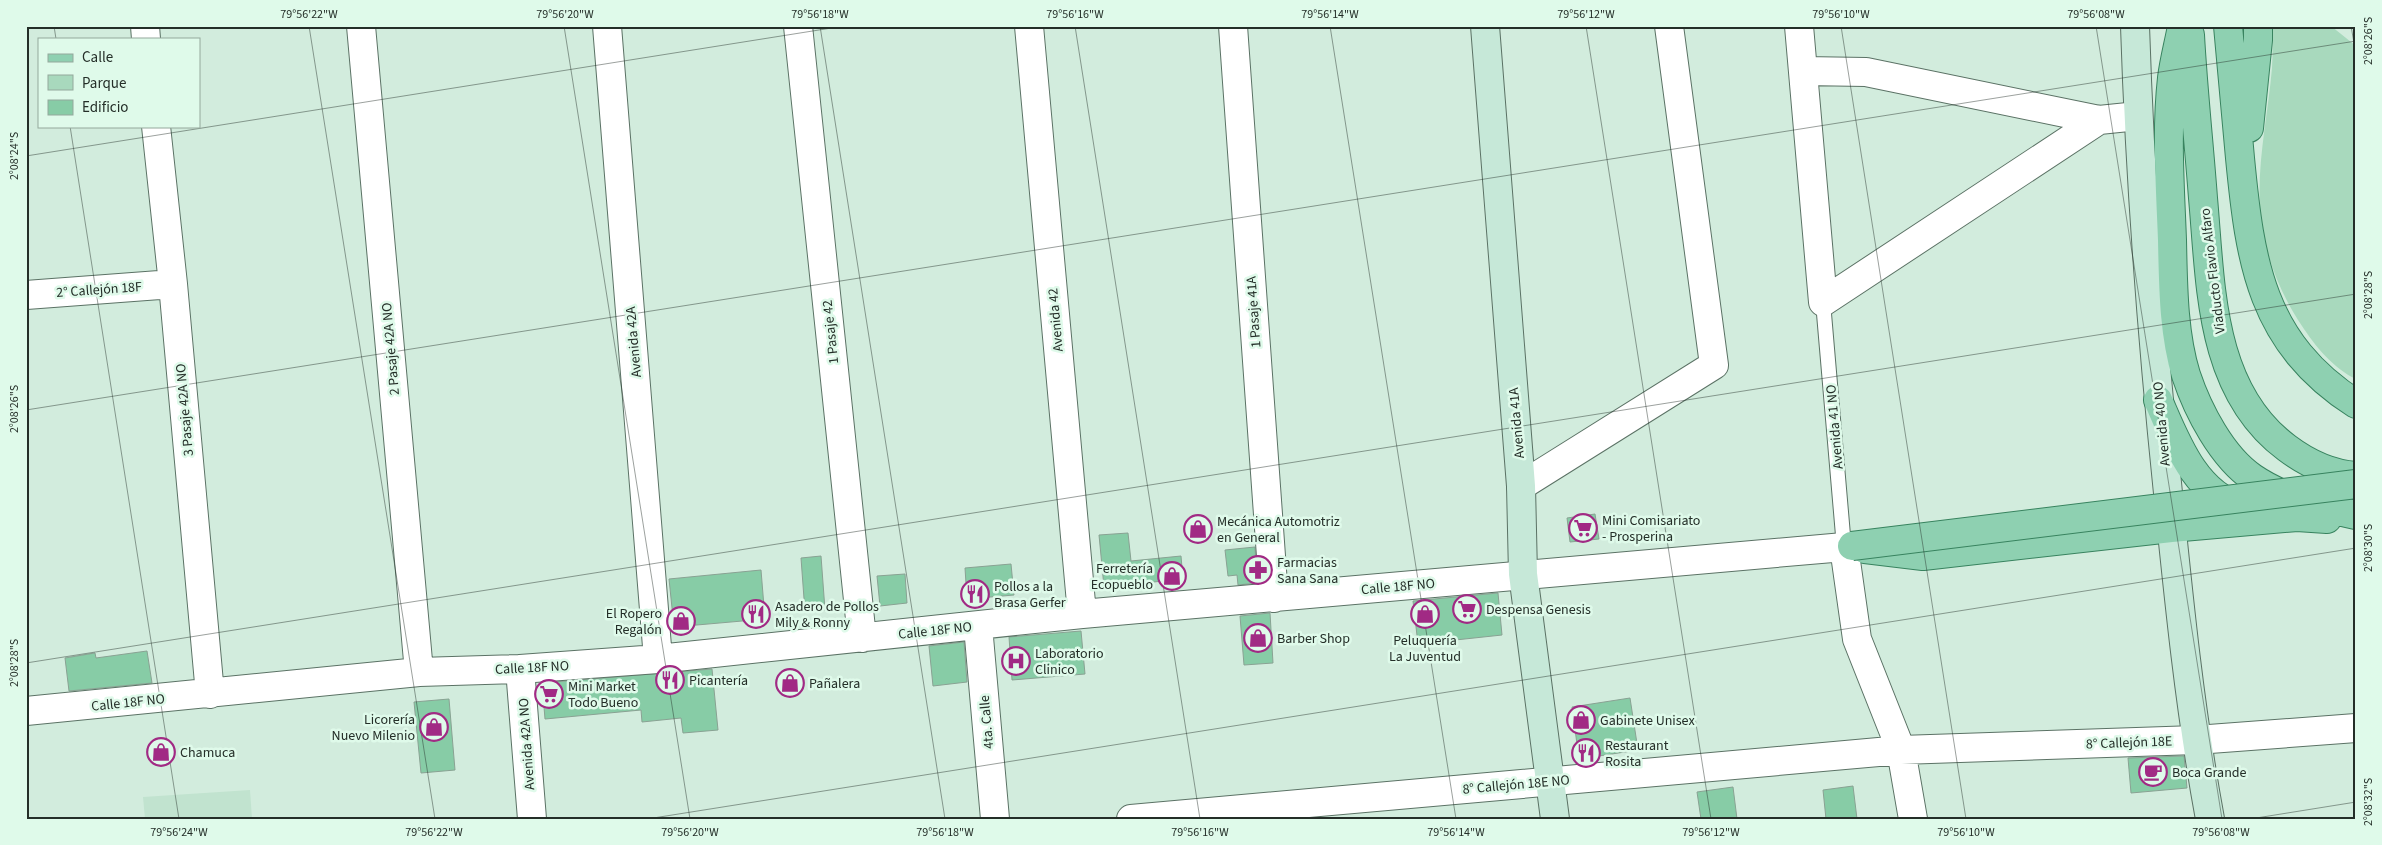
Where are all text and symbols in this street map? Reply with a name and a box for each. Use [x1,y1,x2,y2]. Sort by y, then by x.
text: 79°56'22"W [280,6,338,23]
text: 79°56'20"W [536,6,594,23]
text: 79°56'18"W [791,6,849,23]
text: 79°56'16"W [1046,6,1104,23]
text: 79°56'14"W [1301,6,1359,23]
text: 79°56'12"W [1557,6,1615,23]
text: 79°56'10"W [1812,6,1870,23]
text: 79°56'08"W [2067,6,2125,23]
text: 2°08'26"S [2360,17,2377,65]
legend [38,38,200,128]
text: Calle [82,47,113,68]
text: Parque [82,73,126,94]
text: Edificio [82,97,129,118]
text: 2°08'24"S [6,132,23,180]
street label: Viaducto Flavio Alfaro [2195,207,2231,335]
text: 2°08'28"S [2360,271,2377,319]
street label: 1 Pasaje 41A [1241,275,1266,348]
street label: 2° Callejón 18F [56,277,143,303]
street label: Avenida 42 [1043,287,1069,352]
street label: 1 Pasaje 42 [818,299,844,365]
street label: 2 Pasaje 42A NO [377,302,405,396]
street label: Avenida 42A [621,305,647,378]
street label: 3 Pasaje 42A NO [171,363,199,457]
street label: Avenida 40 NO [2148,381,2176,467]
street label: Avenida 41 NO [1821,384,1849,470]
text: 2°08'26"S [6,385,23,433]
street label: Avenida 41A [1504,386,1530,459]
place label: Mini Comisariato - Prosperina [1602,511,1700,547]
place label: Mecánica Automotriz en General [1217,512,1340,548]
supermarket icon: Mini Comisariato - Prosperina [1568,513,1598,543]
shop icon: Mecánica Automotriz en General [1183,514,1213,544]
text: 2°08'30"S [2360,524,2377,572]
place label: Farmacias Sana Sana [1277,553,1338,589]
pharmacy icon: Farmacias Sana Sana [1243,555,1273,585]
place label: Ferretería Ecopueblo [1091,559,1153,595]
shop icon: Ferretería Ecopueblo [1157,561,1187,591]
street label: Calle 18F NO [1360,574,1436,600]
place label: Pollos a la Brasa Gerfer [994,577,1066,613]
restaurant icon: Pollos a la Brasa Gerfer [960,579,990,609]
supermarket icon: Despensa Genesis [1452,594,1482,624]
place label: Asadero de Pollos Mily & Ronny [775,597,879,633]
restaurant icon: Asadero de Pollos Mily & Ronny [741,599,771,629]
shop icon: Peluquería La Juventud [1410,599,1440,629]
place label: Despensa Genesis [1486,600,1591,620]
place label: El Ropero Regalón [606,604,662,640]
shop icon: El Ropero Regalón [666,606,696,636]
street label: Calle 18F NO [897,617,973,645]
shop icon: Barber Shop [1243,623,1273,653]
place label: Barber Shop [1277,629,1350,649]
place label: Peluquería La Juventud [1389,631,1461,667]
text: 2°08'28"S [6,639,23,687]
place label: Laboratorio Clinico [1035,644,1104,680]
hospital icon: Laboratorio Clinico [1001,646,1031,676]
street label: Calle 18F NO [495,656,569,680]
restaurant icon: Picantería [655,665,685,695]
shop icon: Pañalera [775,668,805,698]
place label: Picantería [689,671,748,691]
place label: Pañalera [809,674,860,694]
place label: Mini Market Todo Bueno [568,677,638,713]
supermarket icon: Mini Market Todo Bueno [534,679,564,709]
street label: Calle 18F NO [90,689,166,717]
street label: 4ta. Calle [975,694,999,750]
street label: Avenida 42A NO [514,697,540,791]
shop icon: Gabinete Unisex [1566,705,1596,735]
place label: Licorería Nuevo Milenio [332,710,415,746]
place label: Gabinete Unisex [1600,711,1695,731]
shop icon: Licorería Nuevo Milenio [419,712,449,742]
street label: 8° Callejón 18E [2086,731,2173,754]
place label: Restaurant Rosita [1605,736,1669,772]
shop icon: Chamuca [146,737,176,767]
restaurant icon: Restaurant Rosita [1571,738,1601,768]
place label: Chamuca [180,743,235,763]
cafe icon: Boca Grande [2138,757,2168,787]
place label: Boca Grande [2172,763,2247,783]
street label: 8° Callejón 18E NO [1462,770,1570,800]
text: 2°08'32"S [2360,778,2377,826]
text: 79°56'24"W [150,824,208,841]
text: 79°56'22"W [405,824,463,841]
text: 79°56'20"W [661,824,719,841]
text: 79°56'18"W [916,824,974,841]
text: 79°56'16"W [1171,824,1229,841]
text: 79°56'14"W [1427,824,1485,841]
text: 79°56'12"W [1682,824,1740,841]
text: 79°56'10"W [1937,824,1995,841]
text: 79°56'08"W [2192,824,2250,841]

